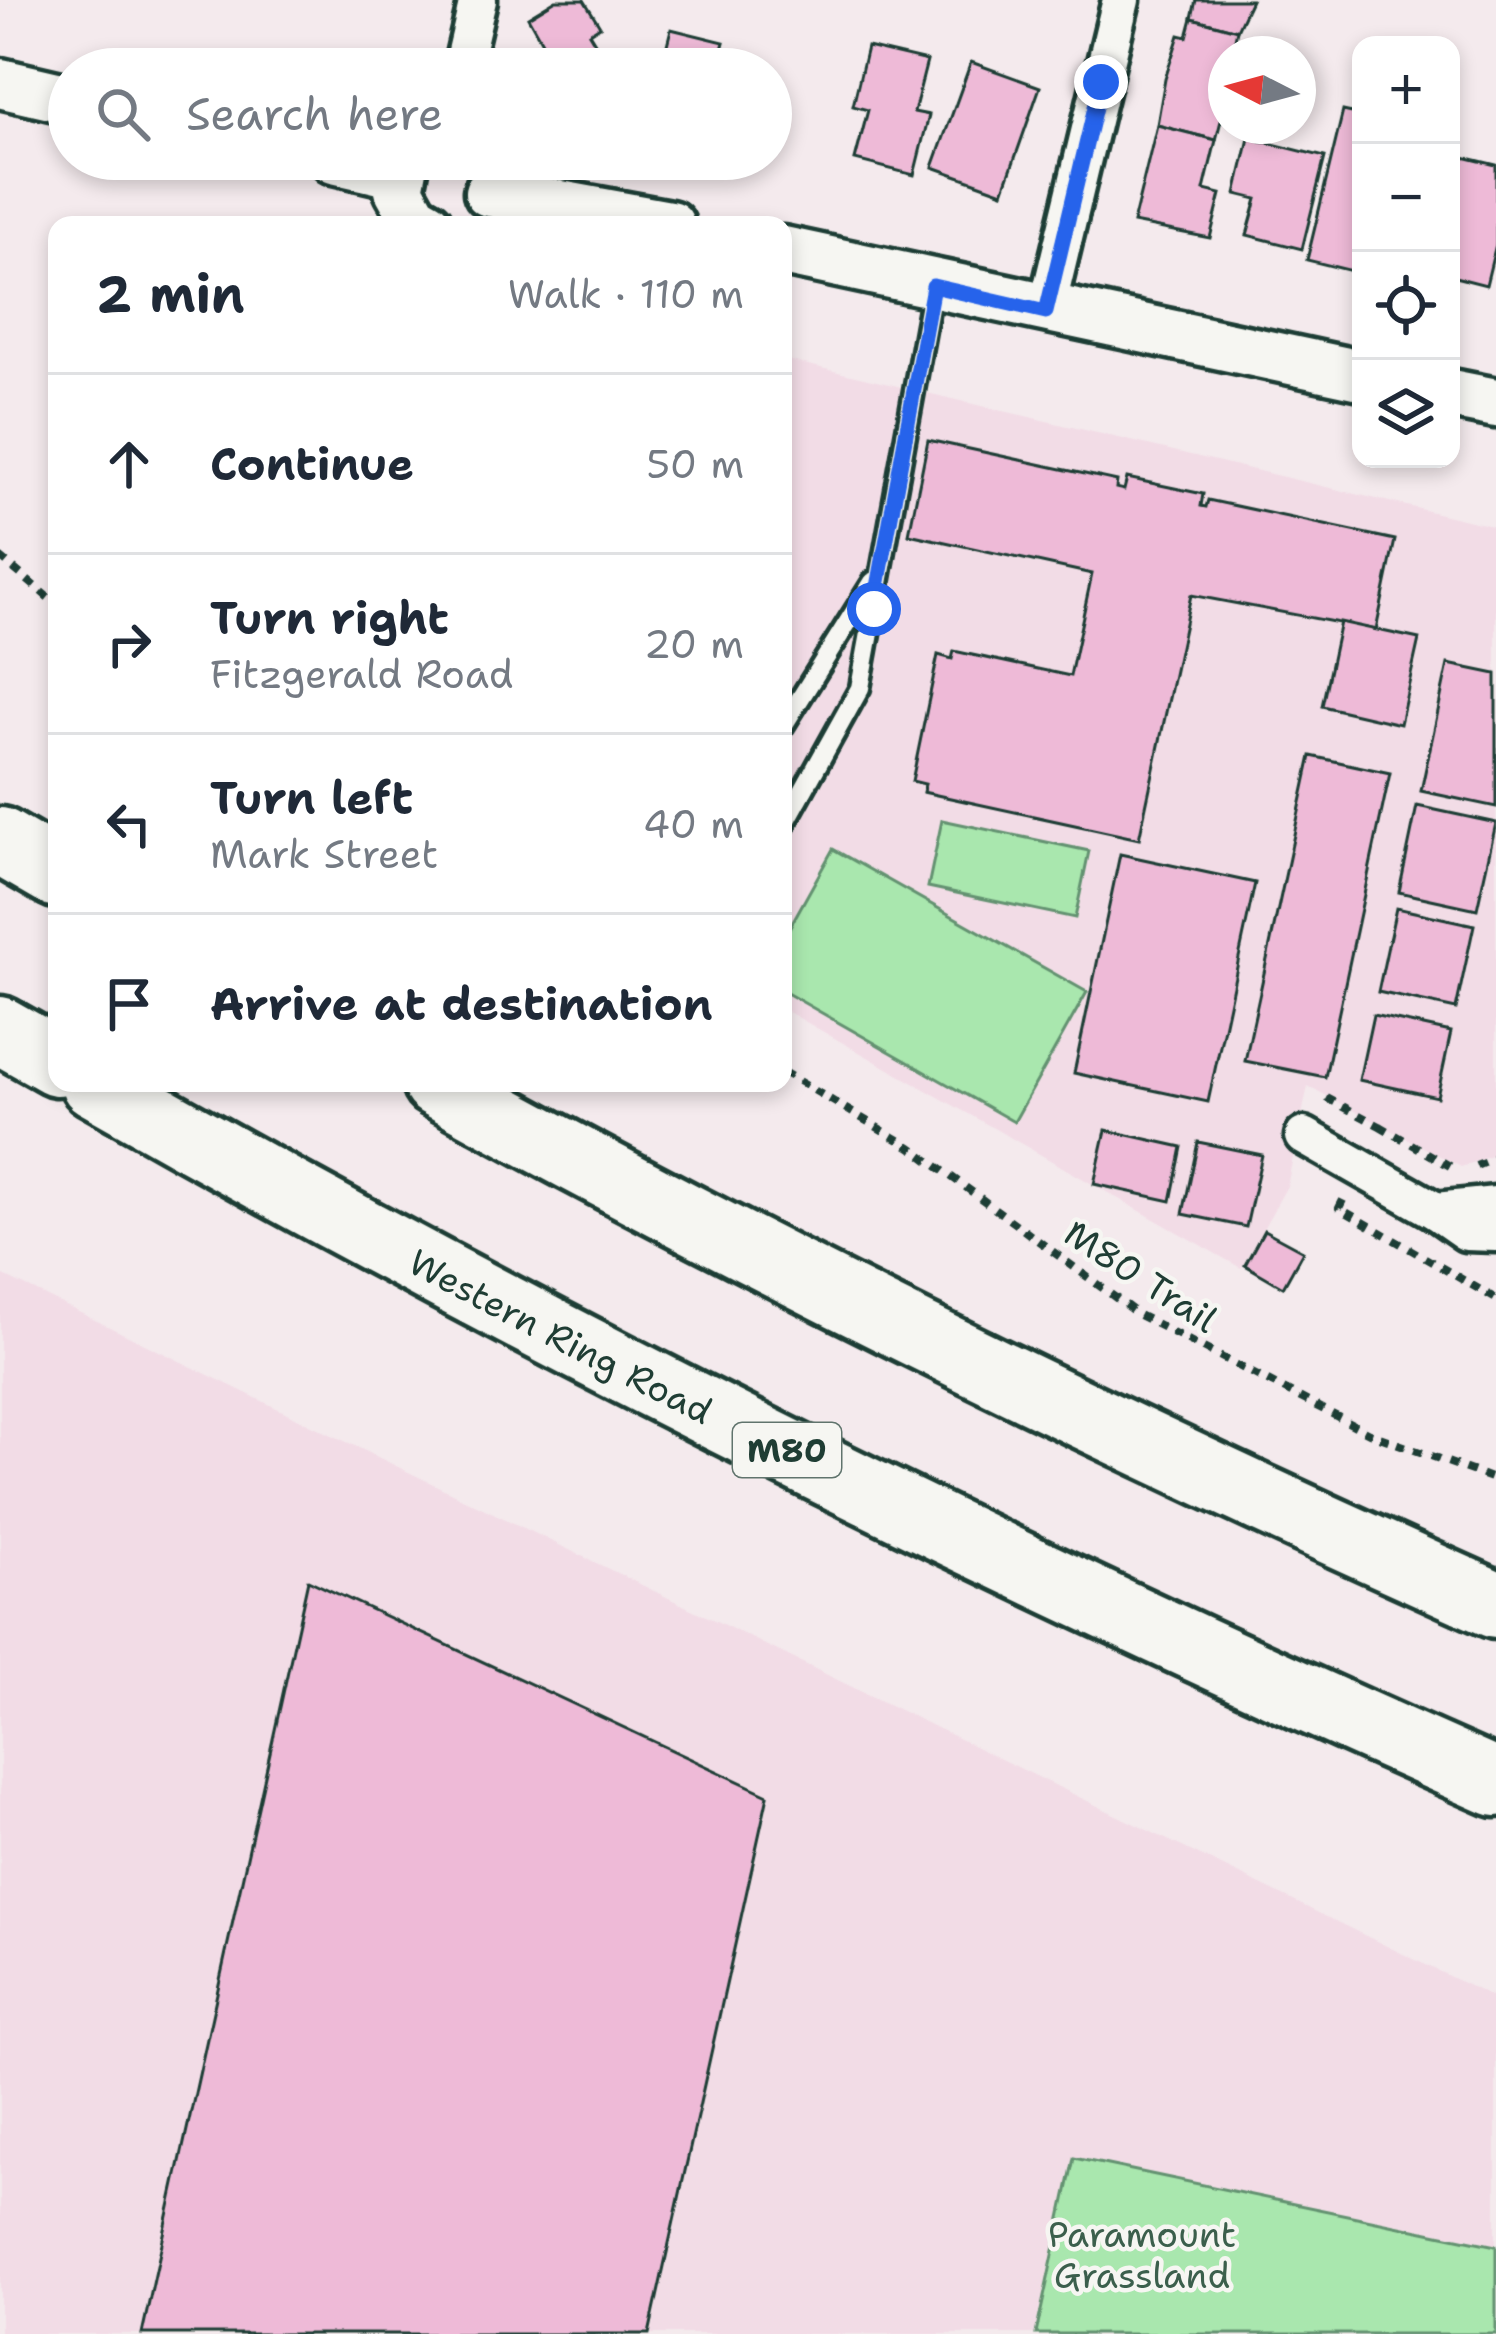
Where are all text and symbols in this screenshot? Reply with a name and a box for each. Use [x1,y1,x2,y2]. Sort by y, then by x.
north arrow [1208,36,1316,144]
map controls [1352,36,1460,468]
button: + [1352,36,1460,144]
search box [48,48,792,180]
route end [1074,55,1128,109]
icon: search [90,81,156,147]
text: Search here [186,84,443,144]
button: − [1352,144,1460,252]
button: locate [1352,252,1460,360]
text: 2 min [96,260,245,328]
text: Walk · 110 m [508,268,744,320]
button: layers [1352,360,1460,468]
icon: ahead [96,431,162,497]
text: Continue [210,434,414,494]
text: 50 m [646,438,744,490]
route start [847,582,901,636]
text: Turn right [210,588,449,648]
icon: right [96,611,162,677]
text: 20 m [644,618,744,670]
text: Fitzgerald Road [210,648,513,700]
text: Turn left [210,768,413,828]
icon: left [96,791,162,857]
text: 40 m [643,798,744,850]
text: Mark Street [210,828,438,880]
icon: arrive [96,971,162,1037]
text: Arrive at destination [210,974,713,1034]
street label: M80 Trail [1055,1209,1227,1344]
street label: Western Ring Road [400,1238,720,1436]
road number: M80 [733,1423,841,1477]
park label: Paramount Grassland [1048,2210,1236,2300]

